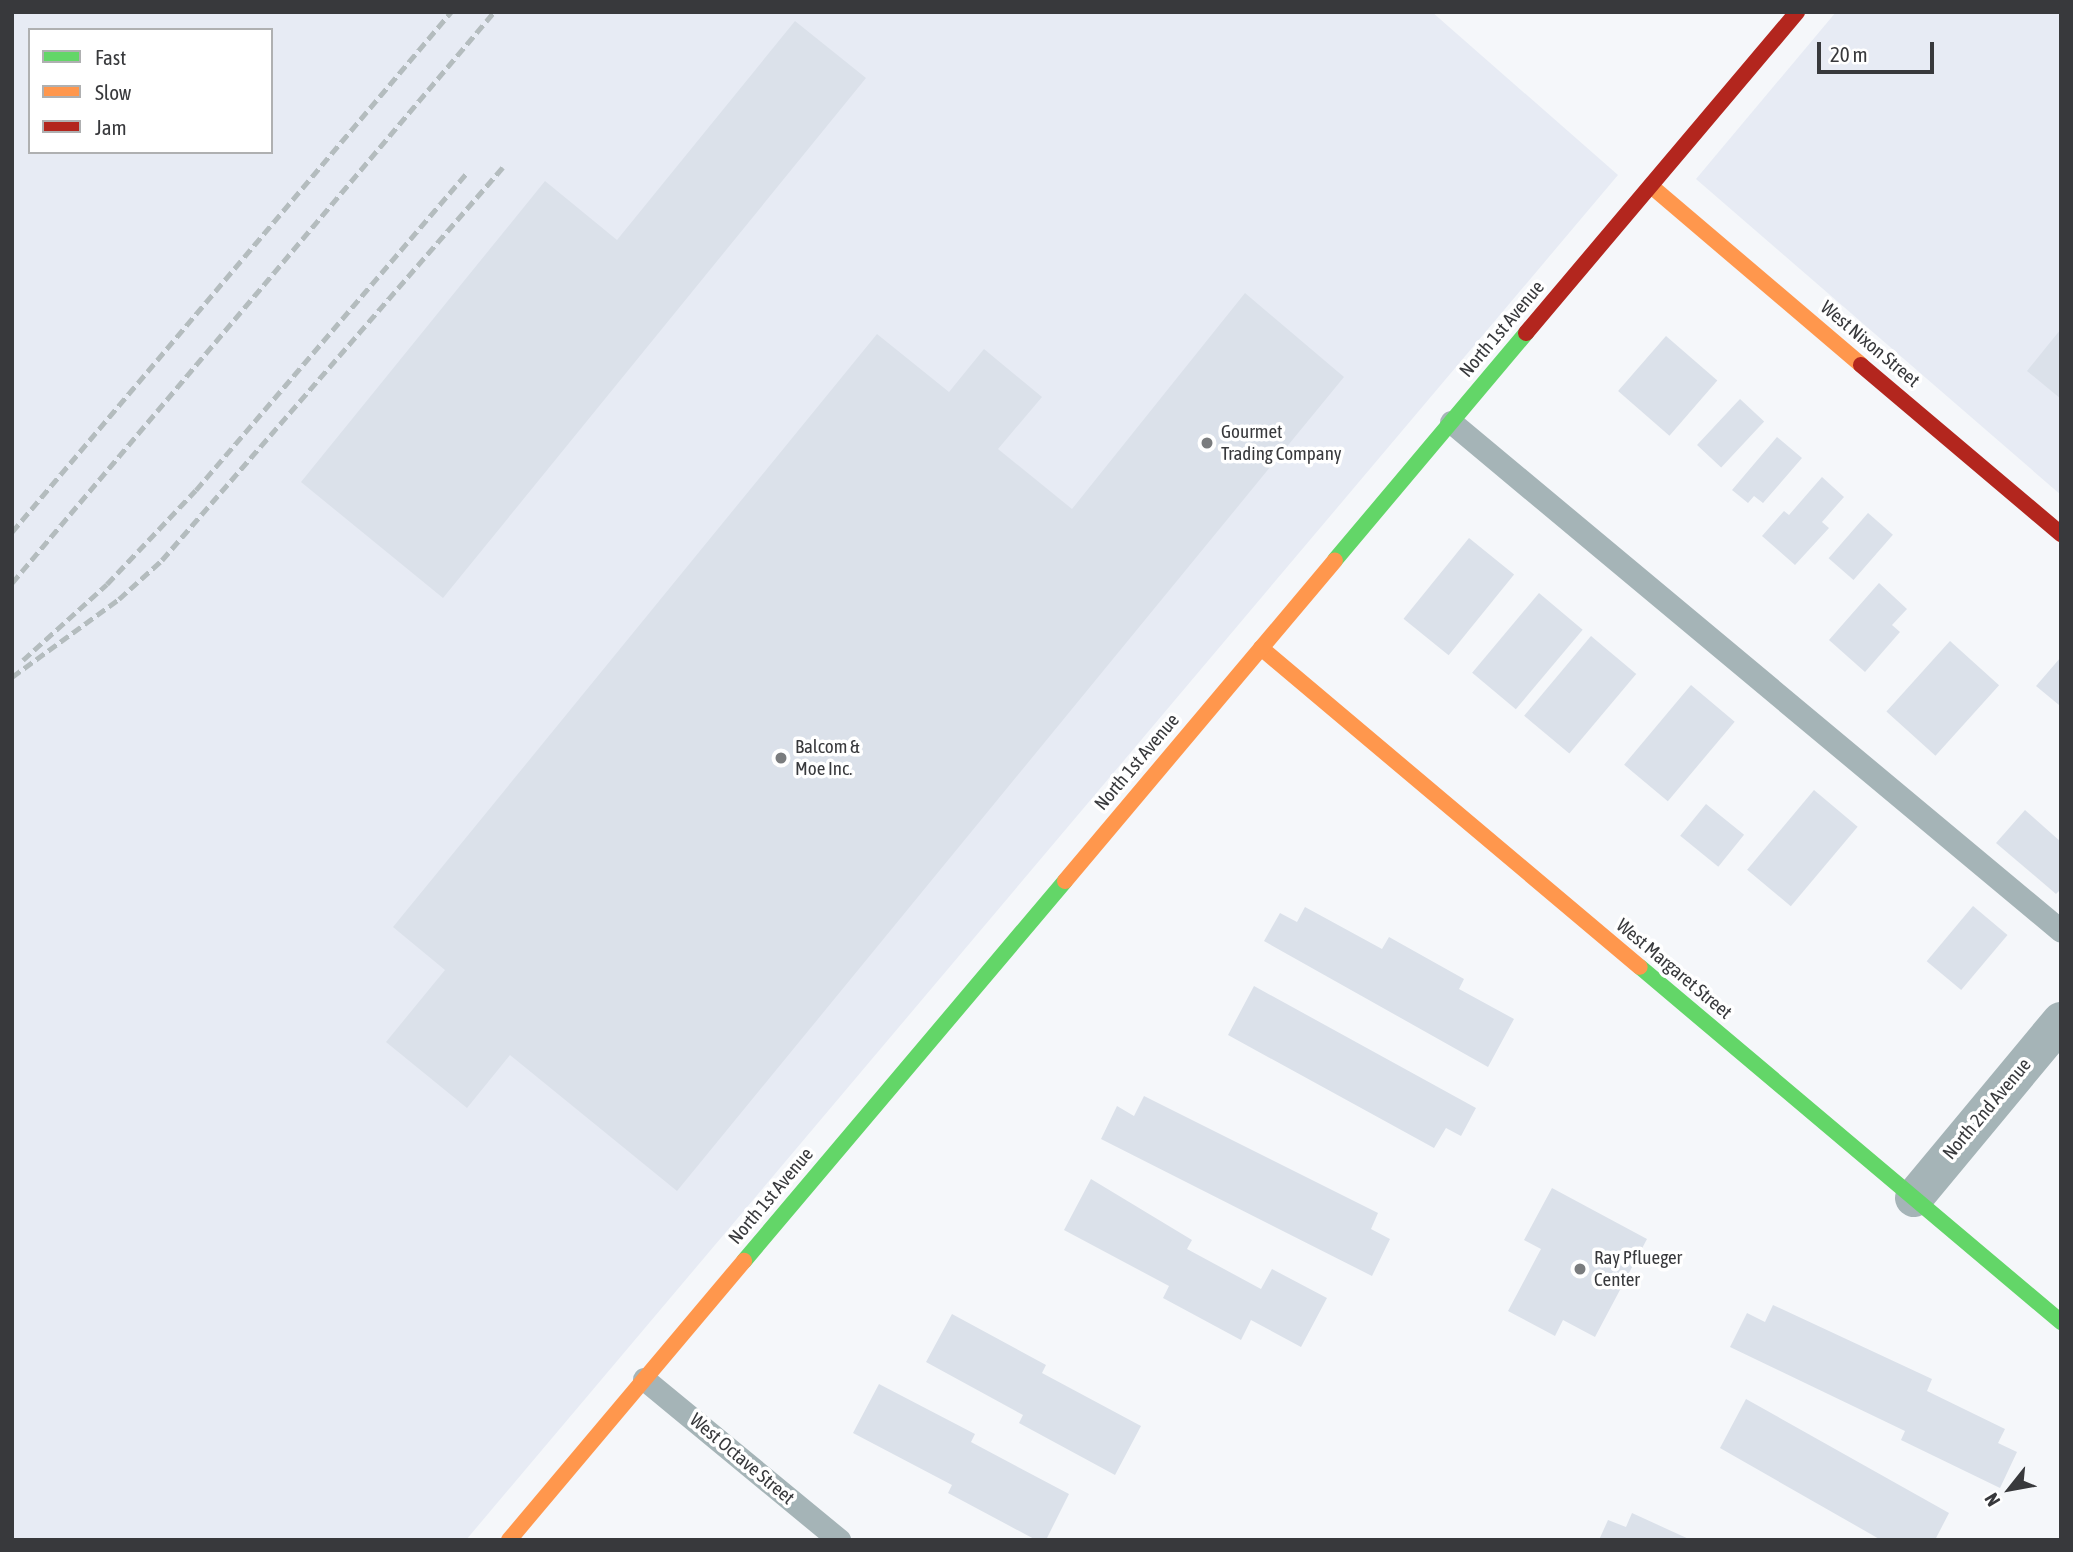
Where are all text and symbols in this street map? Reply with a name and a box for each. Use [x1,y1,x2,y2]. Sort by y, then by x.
legend [28,28,273,154]
scale bar [1821,28,1938,72]
text: 20 m [1830,42,1868,66]
text: Fast [95,45,126,69]
text: Slow [95,80,131,104]
text: Jam [95,115,127,139]
street label: North 1st Avenue [1455,276,1549,382]
street label: West Nixon Street [1816,296,1924,392]
place label: Gourmet Trading Company [1221,421,1342,465]
marker: Gourmet Trading Company [1199,435,1215,451]
street label: North 1st Avenue [1090,709,1184,815]
place label: Balcom & Moe Inc. [795,736,860,780]
marker: Balcom & Moe Inc. [773,750,789,766]
street label: West Margaret Street [1612,914,1736,1024]
street label: North 2nd Avenue [1938,1054,2036,1164]
street label: North 1st Avenue [724,1143,818,1249]
place label: Ray Pflueger Center [1594,1247,1682,1291]
marker: Ray Pflueger Center [1572,1261,1588,1277]
street label: West Octave Street [685,1409,799,1509]
north arrow [1975,1454,2045,1524]
text: N [1980,1489,2004,1510]

